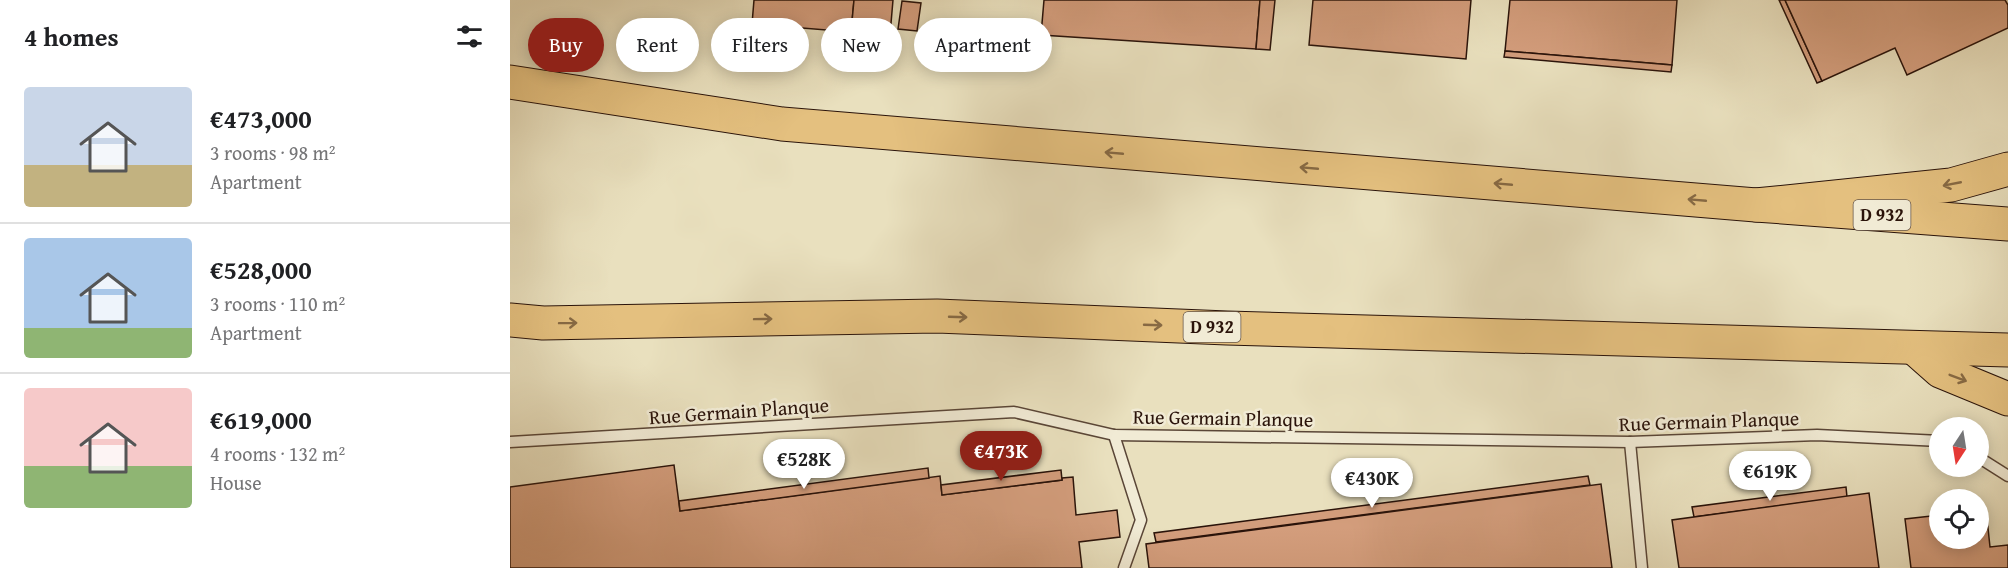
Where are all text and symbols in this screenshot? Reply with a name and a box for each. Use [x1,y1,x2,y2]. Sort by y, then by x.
text: 4 homes [24,17,119,56]
chip: Buy [528,18,604,72]
chip: Rent [616,18,699,72]
chip: Filters [711,18,809,72]
chip: New [821,18,902,72]
chip: Apartment [914,18,1052,72]
icon: filters [453,20,486,53]
text: €473,000 [210,99,312,138]
icon: home [72,111,144,183]
text: 3 rooms · 98 m² [210,138,336,167]
one-way arrow [1105,147,1125,158]
one-way arrow [1299,163,1319,174]
text: Apartment [210,167,302,196]
one-way arrow [1494,178,1514,189]
one-way arrow [1943,179,1962,190]
one-way arrow [1688,194,1708,205]
road number: D 932 [1854,200,1910,230]
text: €528,000 [210,250,312,289]
icon: home [72,262,144,334]
text: 3 rooms · 110 m² [210,289,345,318]
one-way arrow [948,312,968,323]
road number: D 932 [1184,312,1240,342]
one-way arrow [753,313,773,325]
one-way arrow [558,317,578,328]
text: Apartment [210,318,302,347]
one-way arrow [1143,319,1163,331]
one-way arrow [1948,374,1967,385]
street label: Rue Germain Planque [648,390,830,431]
text: €619,000 [210,400,312,439]
street label: Rue Germain Planque [1133,401,1313,434]
street label: Rue Germain Planque [1618,403,1800,438]
icon: home [72,412,144,484]
north arrow [1929,417,1989,477]
map controls [1929,417,1989,549]
pin: €473K [959,431,1043,482]
text: €473K [974,436,1028,465]
text: 4 rooms · 132 m² [210,439,345,468]
pin: €528K [762,439,846,490]
text: €528K [777,444,831,473]
pin: €619K [1728,451,1812,502]
text: €619K [1743,456,1797,485]
pin: €430K [1330,458,1414,509]
text: €430K [1345,463,1399,492]
text: House [210,468,262,497]
button: locate [1929,489,1989,549]

